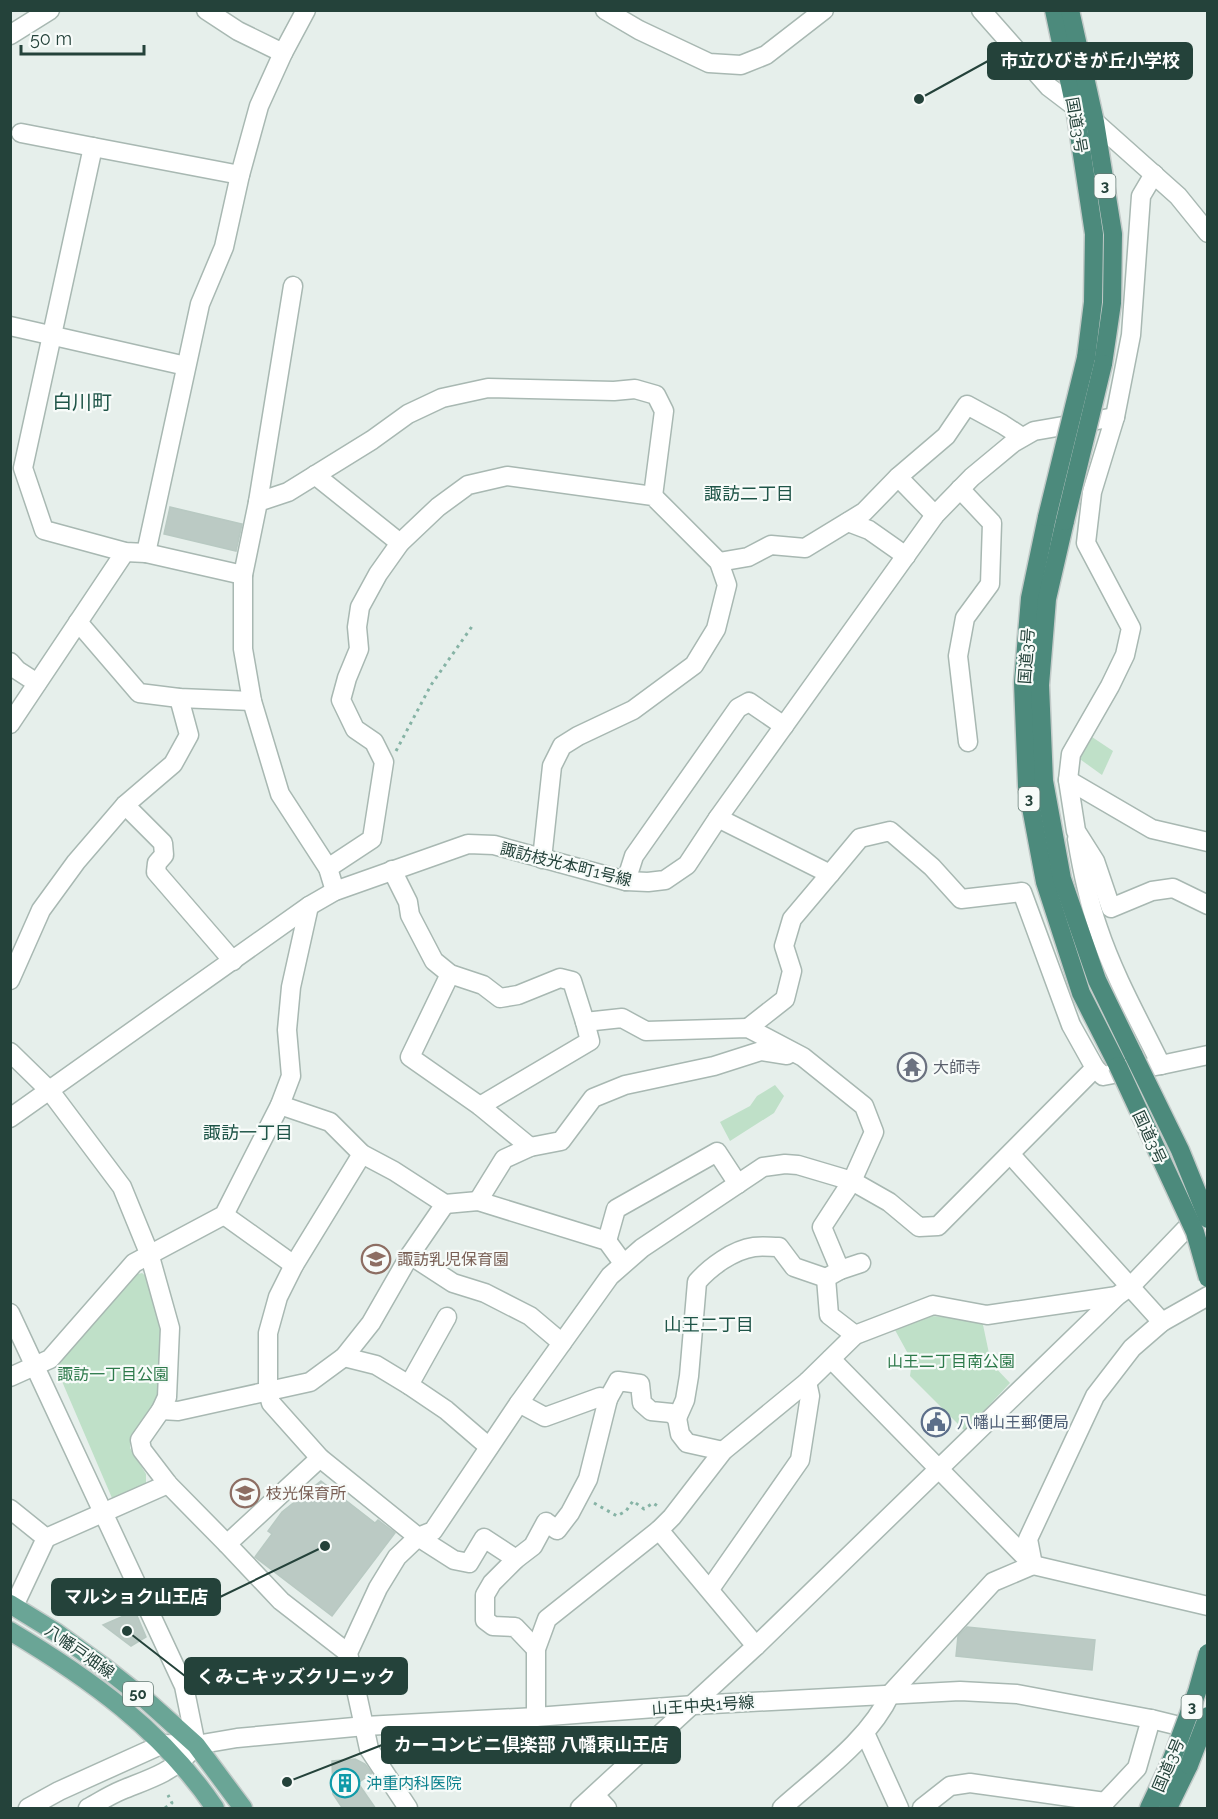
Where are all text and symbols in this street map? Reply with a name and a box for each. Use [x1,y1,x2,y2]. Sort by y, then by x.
scale bar [21,18,144,56]
text: 50 m [30,28,72,49]
callout: 市立ひびきが丘小学校 [988,43,1192,79]
text: 市立ひびきが丘小学校 [1000,50,1180,71]
street label: 国道3号 [1062,96,1091,155]
road number: 3 [1094,174,1116,198]
district label: 白川町 [52,390,112,414]
district label: 諏訪二丁目 [704,483,794,504]
street label: 国道3号 [1015,627,1038,685]
road number: 3 [1018,787,1040,811]
street label: 諏訪枝光本町1号線 [498,839,634,890]
temple icon: 大師寺 [896,1051,928,1083]
place label: 大師寺 [933,1058,981,1077]
street label: 国道3号 [1129,1108,1170,1167]
district label: 諏訪一丁目 [203,1122,293,1143]
school or university icon: 諏訪乳児保育園 [360,1243,392,1275]
place label: 諏訪乳児保育園 [397,1250,509,1269]
district label: 山王二丁目 [664,1314,754,1335]
park label: 山王二丁目南公園 [887,1352,1015,1371]
park label: 諏訪一丁目公園 [57,1365,169,1384]
public building icon: 八幡山王郵便局 [920,1406,952,1438]
place label: 八幡山王郵便局 [957,1413,1069,1432]
school or university icon: 枝光保育所 [229,1477,261,1509]
place label: 枝光保育所 [266,1484,346,1503]
callout: マルショク山王店 [52,1579,220,1615]
text: マルショク山王店 [64,1586,208,1607]
street label: 八幡戸畑線 [41,1621,118,1682]
callout: くみこキッズクリニック [185,1658,407,1694]
text: くみこキッズクリニック [197,1666,395,1687]
road number: 50 [123,1682,153,1706]
street label: 山王中央1号線 [651,1692,755,1719]
road number: 3 [1182,1695,1202,1719]
callout: カーコンビニ倶楽部 八幡東山王店 [382,1727,680,1763]
text: カーコンビニ倶楽部 八幡東山王店 [394,1734,668,1755]
street label: 国道3号 [1149,1735,1188,1795]
building icon: 沖重内科医院 [329,1767,361,1799]
place label: 沖重内科医院 [366,1774,462,1793]

